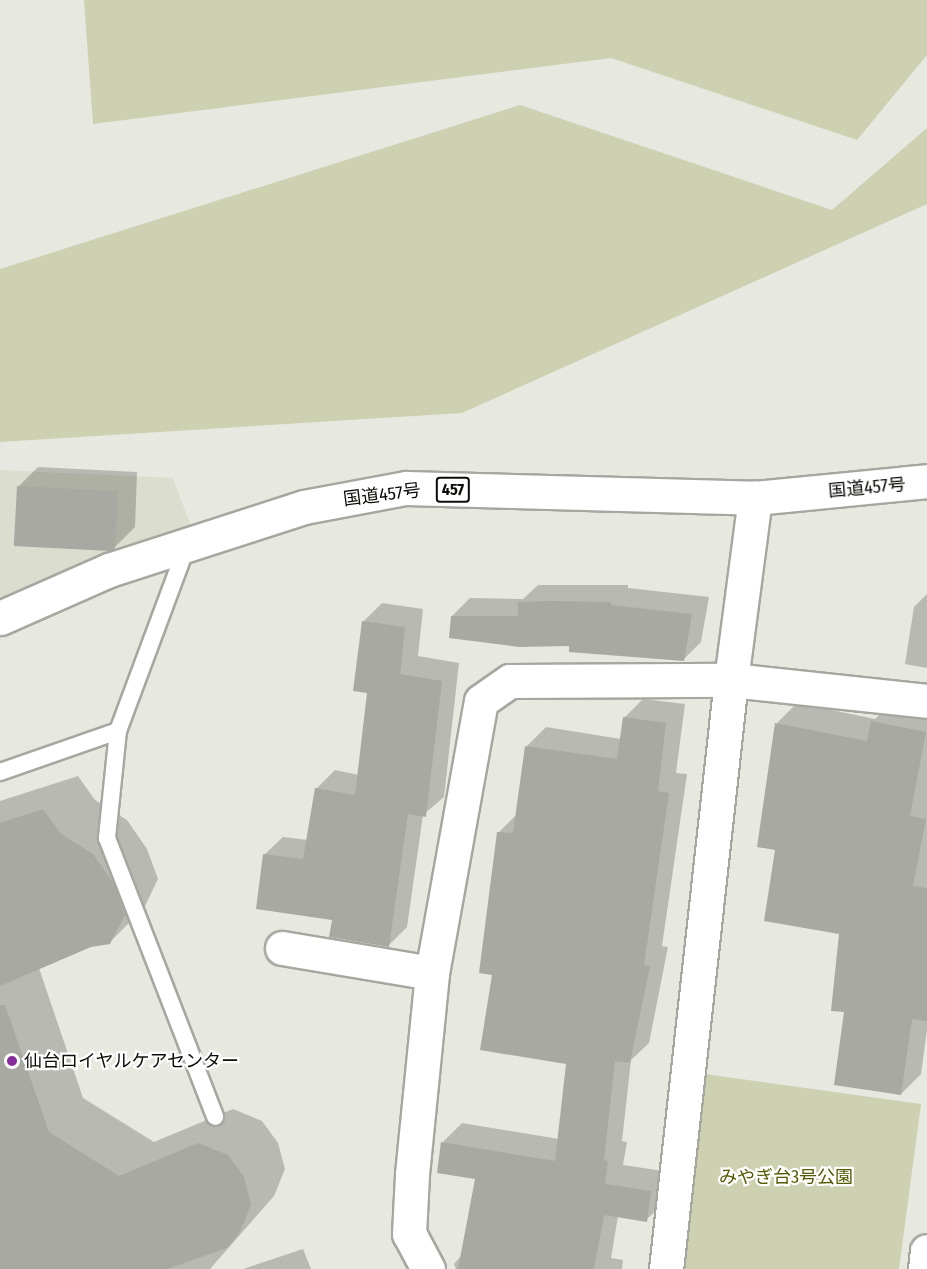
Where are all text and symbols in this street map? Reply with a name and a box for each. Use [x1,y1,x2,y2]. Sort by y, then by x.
street label: 国道457号 [827,474,907,502]
road number: 457 [435,477,471,503]
street label: 国道457号 [342,480,422,510]
place label: 仙台ロイヤルケアセンター [24,1050,240,1072]
marker: 仙台ロイヤルケアセンター [5,1054,19,1068]
park label: みやぎ台3号公園 [719,1166,853,1188]

